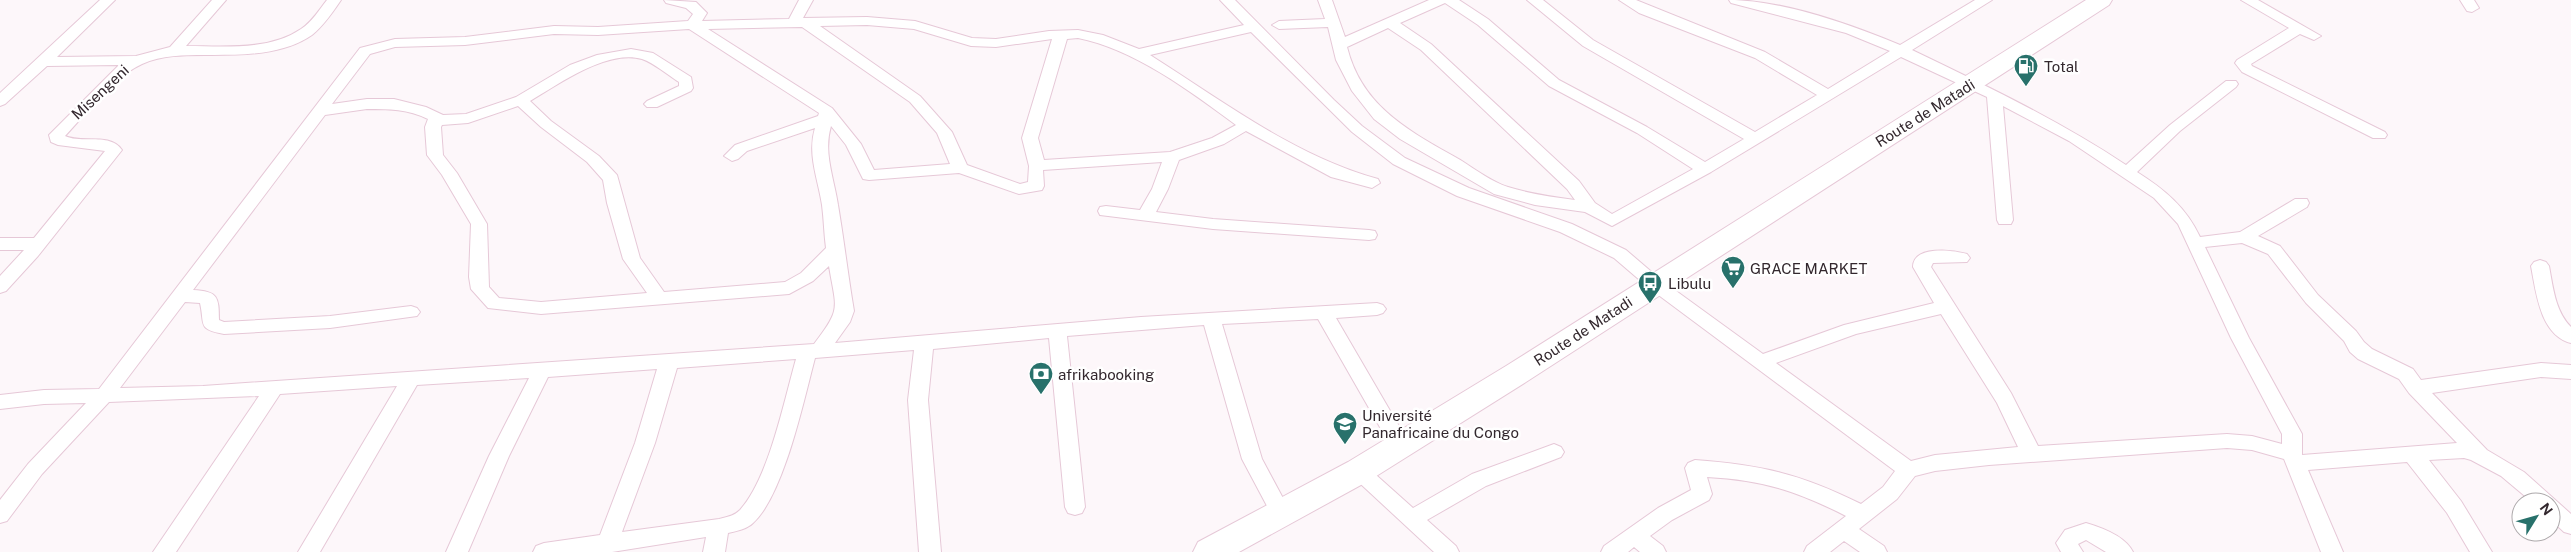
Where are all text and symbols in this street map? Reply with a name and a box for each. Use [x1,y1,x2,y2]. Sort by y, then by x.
fuel station icon: Total [2013,53,2039,87]
place label: Total [2044,58,2079,75]
street label: Misengeni [68,61,132,123]
street label: Route de Matadi [1872,76,1978,150]
supermarket icon: GRACE MARKET [1720,255,1746,289]
place label: GRACE MARKET [1750,260,1867,277]
bus stop icon: Libulu [1637,270,1663,304]
place label: Libulu [1668,275,1711,292]
street label: Route de Matadi [1531,293,1635,369]
bank icon: afrikabooking [1028,361,1054,395]
place label: afrikabooking [1058,366,1154,383]
place label: Université Panafricaine du Congo [1362,407,1519,441]
school or university icon: Université Panafricaine du Congo [1332,411,1358,445]
north arrow [2511,492,2561,542]
text: N [2537,500,2556,518]

